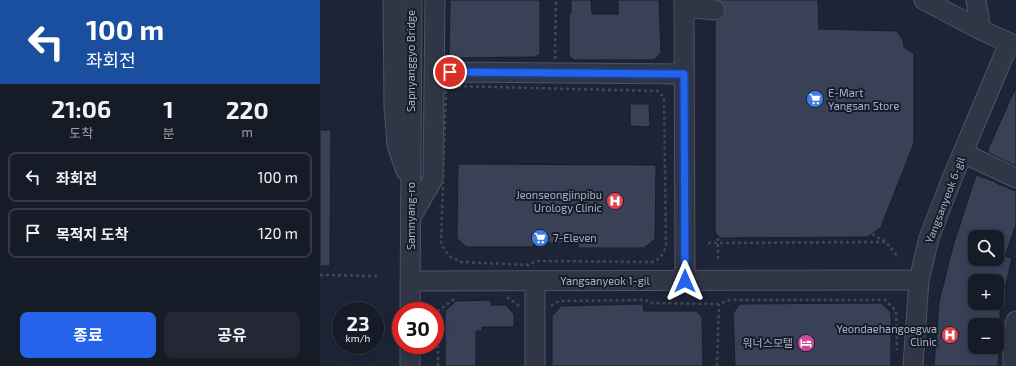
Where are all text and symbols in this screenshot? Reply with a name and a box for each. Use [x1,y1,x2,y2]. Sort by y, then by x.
street label: Sapnyanggyo Bridge [404,10,417,112]
text: 100 m [86,12,164,46]
icon: left [20,16,72,68]
text: 좌회전 [86,49,136,71]
pin [433,55,467,89]
icon: arrive [439,61,461,83]
place label: E-Mart Yangsan Store [828,86,899,112]
supermarket icon: E-Mart Yangsan Store [805,89,825,109]
text: 21:06 [51,94,111,123]
text: 1 [163,94,174,123]
text: 220 [226,95,269,124]
text: m [241,124,253,140]
text: 도착 [69,125,93,141]
text: 분 [162,125,174,141]
street label: Yangsanyeok 6-gil [922,154,967,245]
icon: left [22,166,44,188]
text: 100 m [257,168,298,186]
text: 좌회전 [56,169,97,187]
street label: Samnyang-ro [404,182,417,250]
place label: Jeonseongjinpibu Urology Clinic [516,188,602,214]
hospital icon: Jeonseongjinpibu Urology Clinic [605,191,625,211]
icon: arrive [22,222,44,244]
text: 120 m [258,224,298,242]
text: 목적지 도착 [56,225,128,243]
supermarket icon: 7-Eleven [530,228,550,248]
map controls [968,230,1004,354]
button: search [968,230,1004,266]
place label: 7-Eleven [553,231,597,244]
position arrow [664,260,706,302]
street label: Yangsanyeok 1-gil [560,274,650,287]
button: + [968,274,1004,310]
speed limit sign: 30 [392,302,444,354]
text: 23 [347,311,369,335]
button: 종료 [20,312,156,358]
button: 공유 [164,312,300,358]
button: − [968,318,1004,354]
place label: Yeondaehangoegwa Clinic [836,322,937,348]
hospital icon: Yeondaehangoegwa Clinic [940,325,960,345]
text: km/h [346,332,370,344]
hotel icon: 워너스모텔 [796,333,816,353]
place label: 워너스모텔 [742,336,793,349]

